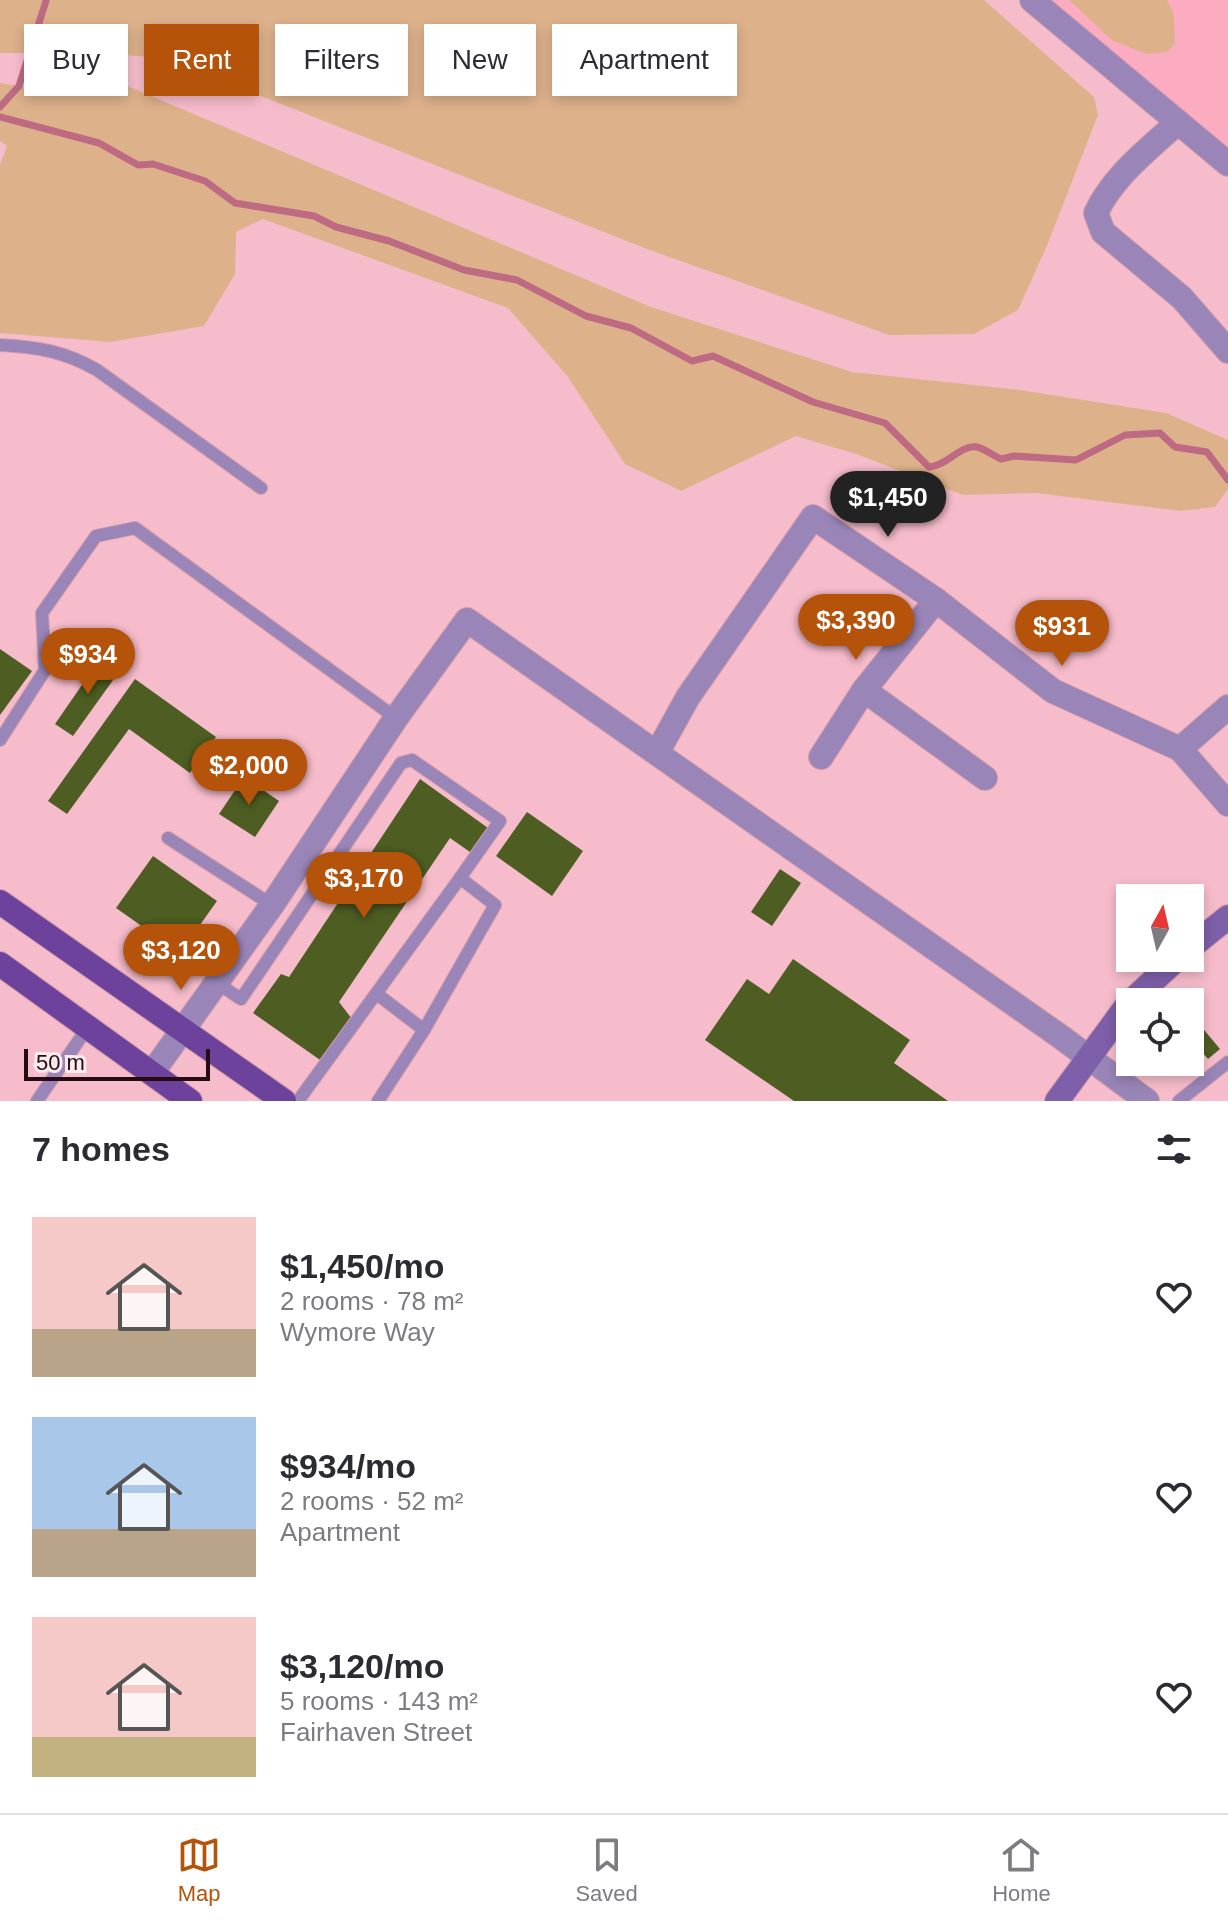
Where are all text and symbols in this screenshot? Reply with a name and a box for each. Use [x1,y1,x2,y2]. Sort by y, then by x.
chip: Buy [24,24,128,96]
chip: Rent [144,24,259,96]
chip: Filters [275,24,408,96]
chip: New [424,24,536,96]
chip: Apartment [552,24,737,96]
pin: $1,450 [823,471,953,539]
text: $1,450 [848,482,928,512]
pin: $3,390 [791,594,921,662]
pin: $931 [1015,600,1109,668]
text: $3,390 [816,605,896,635]
text: $931 [1033,611,1091,641]
pin: $934 [41,628,135,696]
text: $934 [59,639,117,669]
pin: $2,000 [184,739,314,807]
text: $2,000 [209,750,289,780]
pin: $3,170 [299,852,429,920]
text: $3,170 [324,863,404,893]
north arrow [1116,884,1204,972]
map controls [1116,884,1204,1076]
pin: $3,120 [116,924,246,992]
text: $3,120 [141,935,221,965]
button: locate [1116,988,1204,1076]
scale bar [24,1045,210,1081]
text: 50 m [36,1050,85,1075]
icon: filters [1152,1127,1196,1171]
text: 7 homes [32,1130,170,1168]
text: $1,450/mo [280,1247,444,1285]
icon: home [96,1249,192,1345]
icon: heart [1152,1275,1196,1319]
text: 2 rooms · 78 m² [280,1286,464,1316]
text: Wymore Way [280,1317,435,1347]
text: $934/mo [280,1447,416,1485]
icon: home [96,1449,192,1545]
icon: heart [1152,1475,1196,1519]
text: 2 rooms · 52 m² [280,1486,464,1516]
text: Apartment [280,1517,400,1547]
text: $3,120/mo [280,1647,444,1685]
icon: home [96,1649,192,1745]
icon: heart [1152,1675,1196,1719]
text: 5 rooms · 143 m² [280,1686,478,1716]
text: Fairhaven Street [280,1717,472,1747]
tab: Map [177,1833,221,1907]
tab: Saved [575,1833,638,1907]
tab: Home [992,1833,1051,1907]

